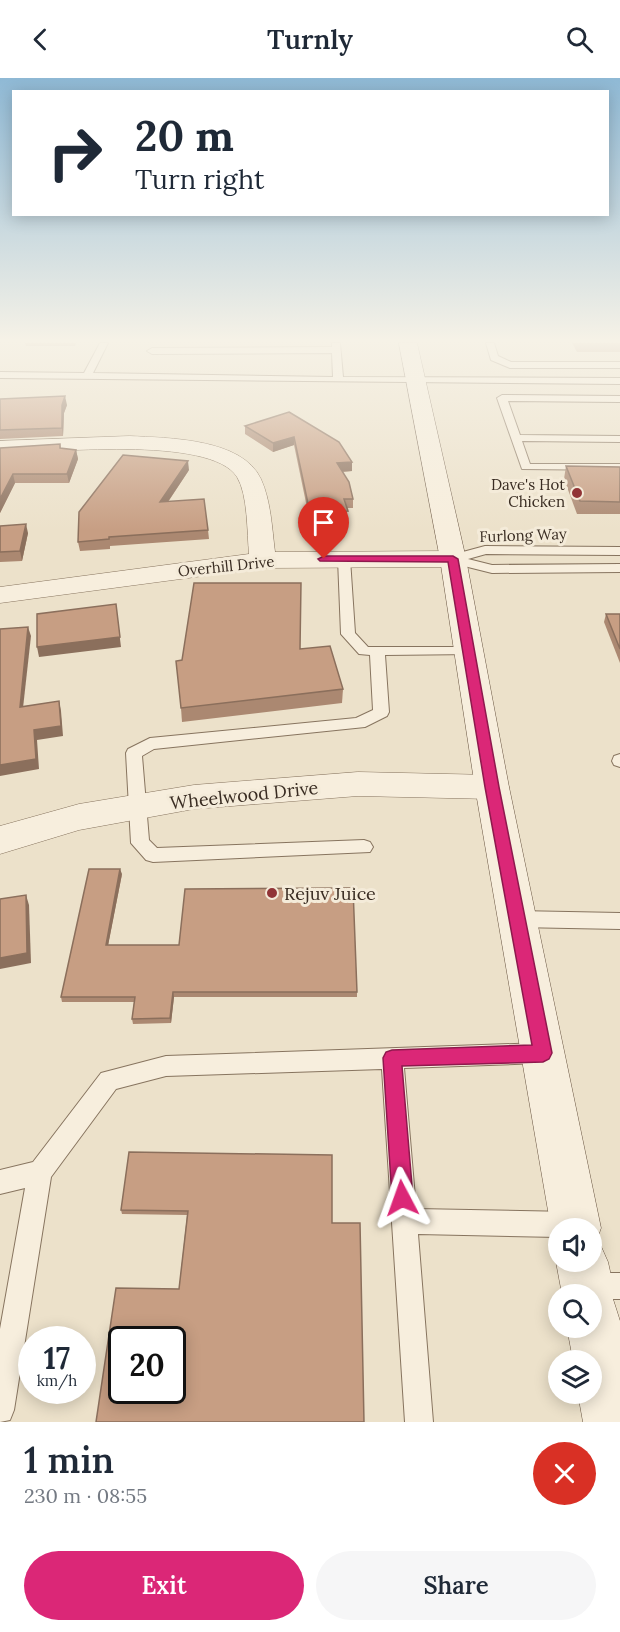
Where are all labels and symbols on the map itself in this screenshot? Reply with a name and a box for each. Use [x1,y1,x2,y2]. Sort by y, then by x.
place label: Dave's Hot Chicken [491,475,565,511]
marker: Dave's Hot Chicken [570,486,584,500]
pin [298,497,349,559]
street label: Furlong Way [479,524,567,546]
street label: Overhill Drive [177,551,275,581]
street label: Wheelwood Drive [169,776,320,814]
place label: Rejuv Juice [284,882,376,905]
marker: Rejuv Juice [265,886,279,900]
position arrow [370,1166,434,1230]
speed limit sign: 20 [108,1326,186,1404]

